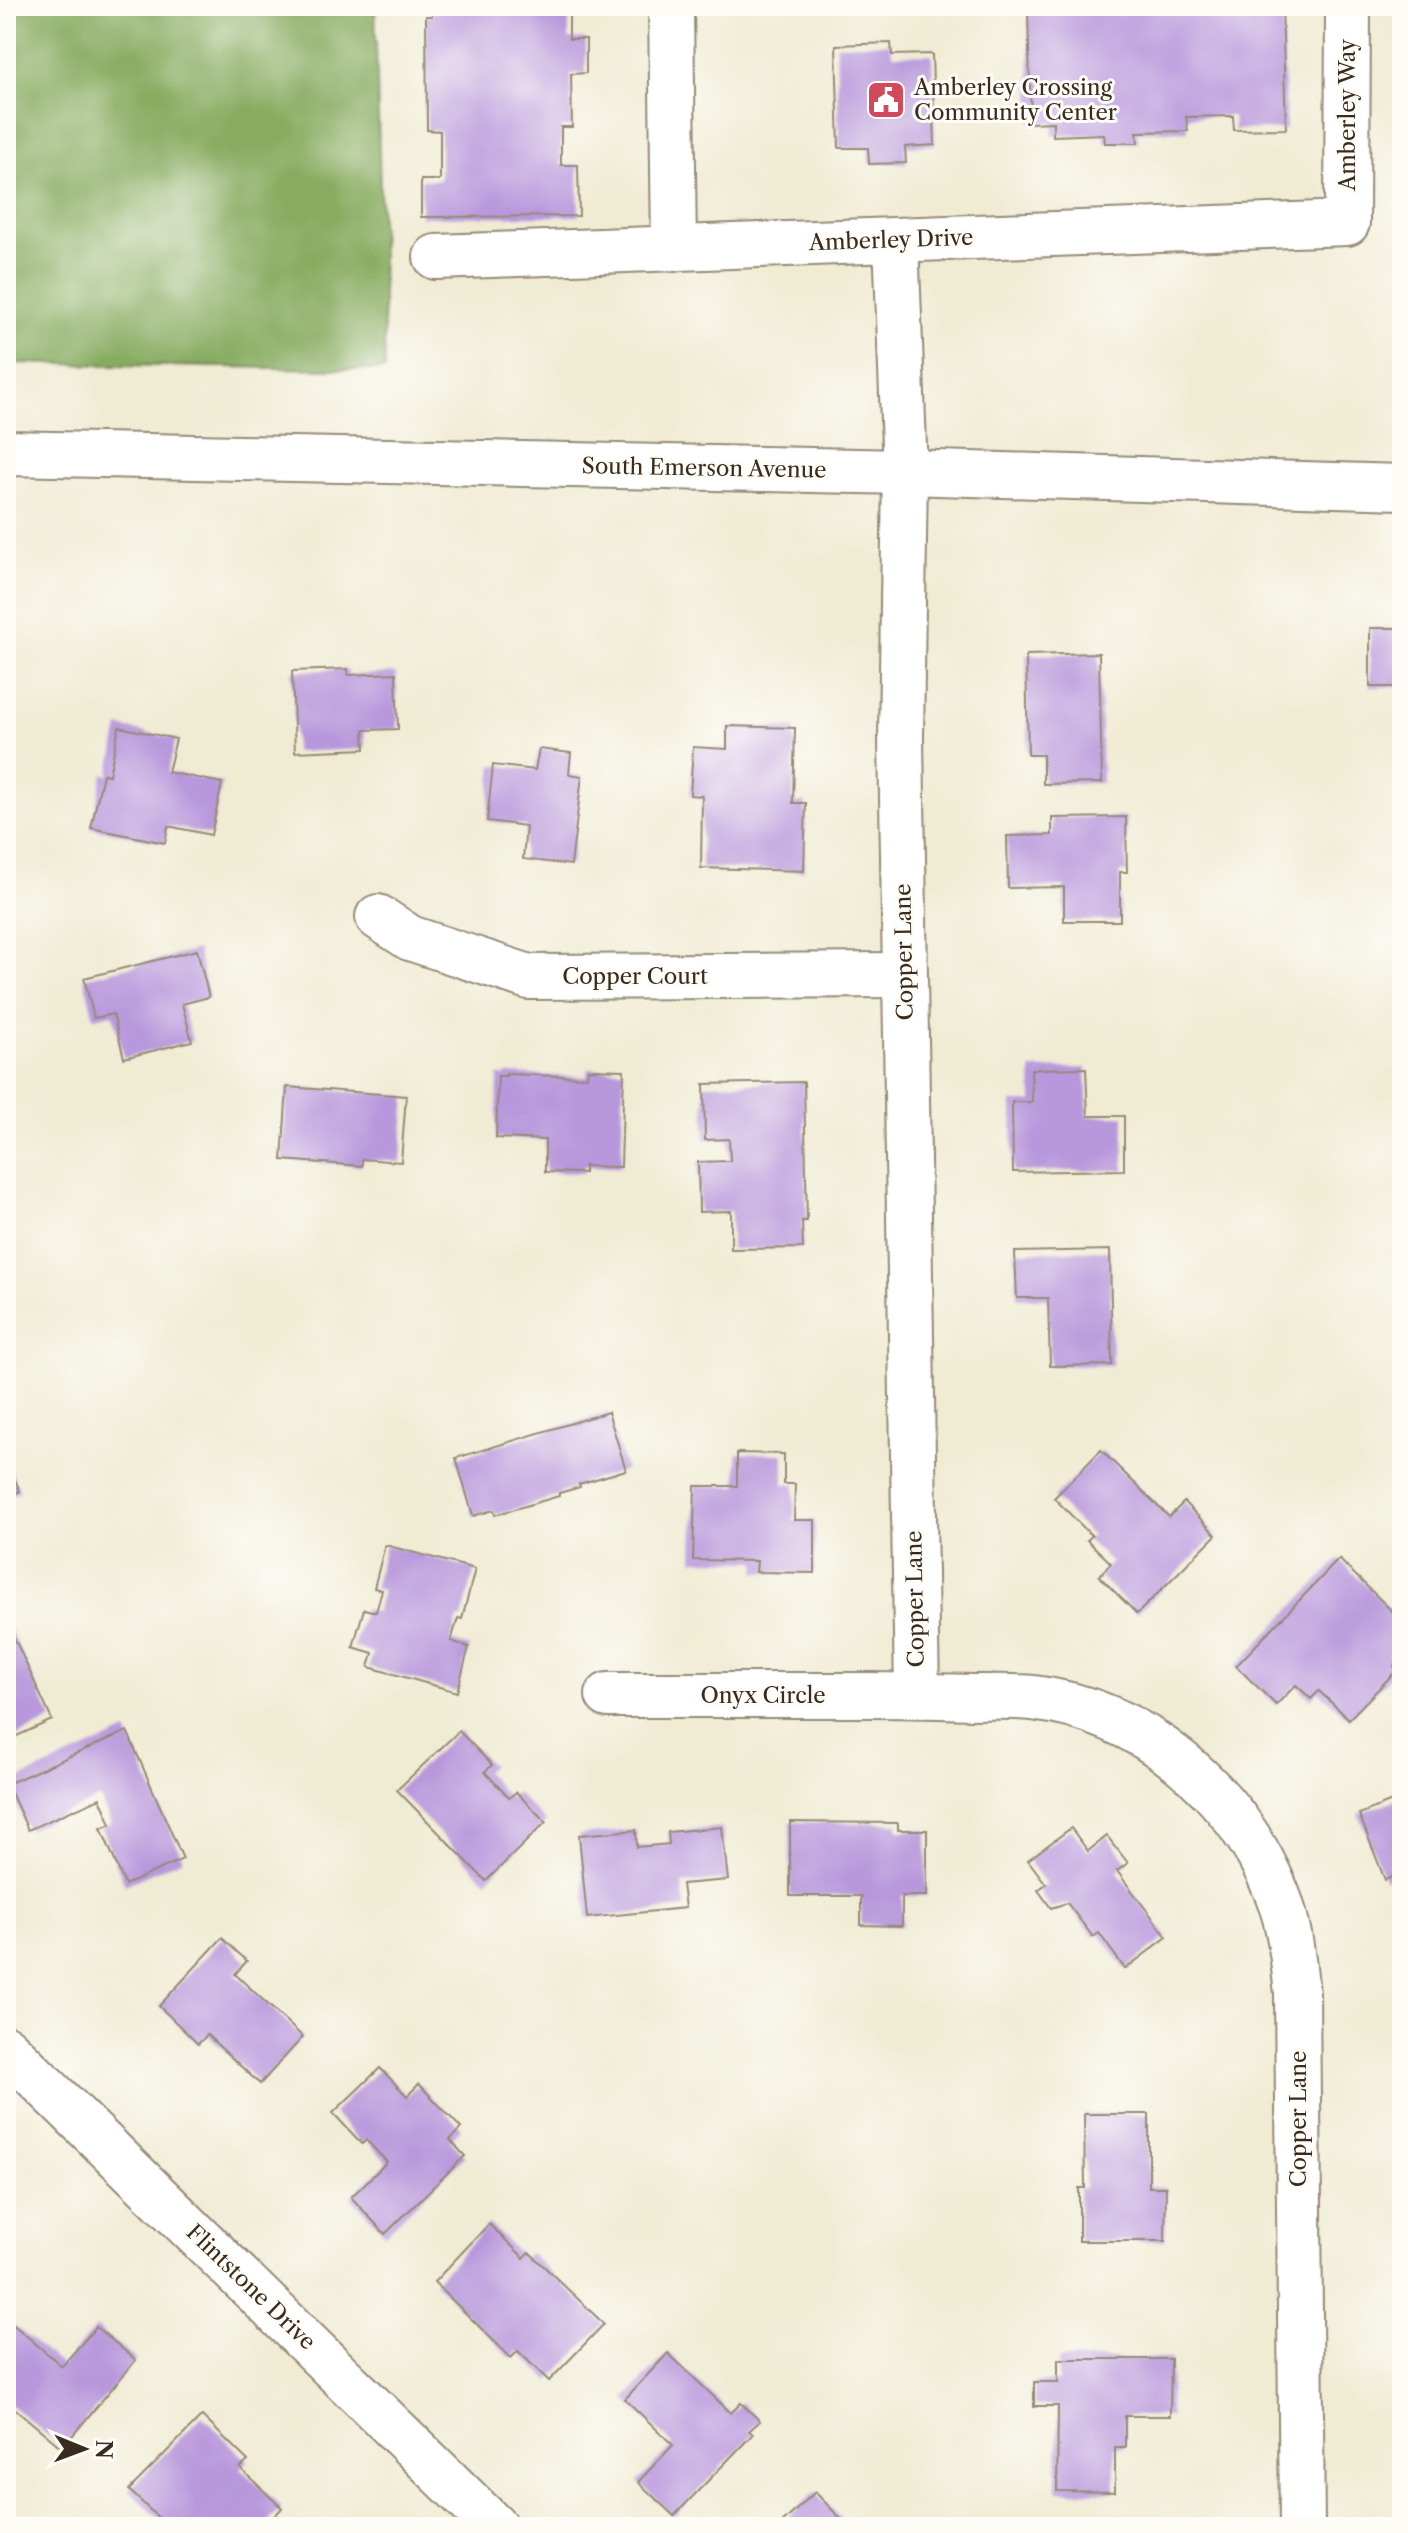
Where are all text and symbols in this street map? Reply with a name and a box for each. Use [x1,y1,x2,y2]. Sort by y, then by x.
street label: Amberley Way [1334,38,1361,192]
place label: Amberley Crossing Community Center [913,74,1117,126]
public building icon: Amberley Crossing Community Center [865,79,907,121]
street label: Amberley Drive [807,224,974,256]
street label: South Emerson Avenue [581,452,827,484]
street label: Copper Lane [889,883,919,1021]
street label: Copper Court [562,963,708,990]
street label: Copper Lane [900,1530,930,1668]
street label: Onyx Circle [700,1682,826,1709]
street label: Copper Lane [1285,2051,1312,2187]
street label: Flintstone Drive [181,2219,321,2355]
north arrow [44,2409,124,2489]
text: N [90,2440,117,2459]

